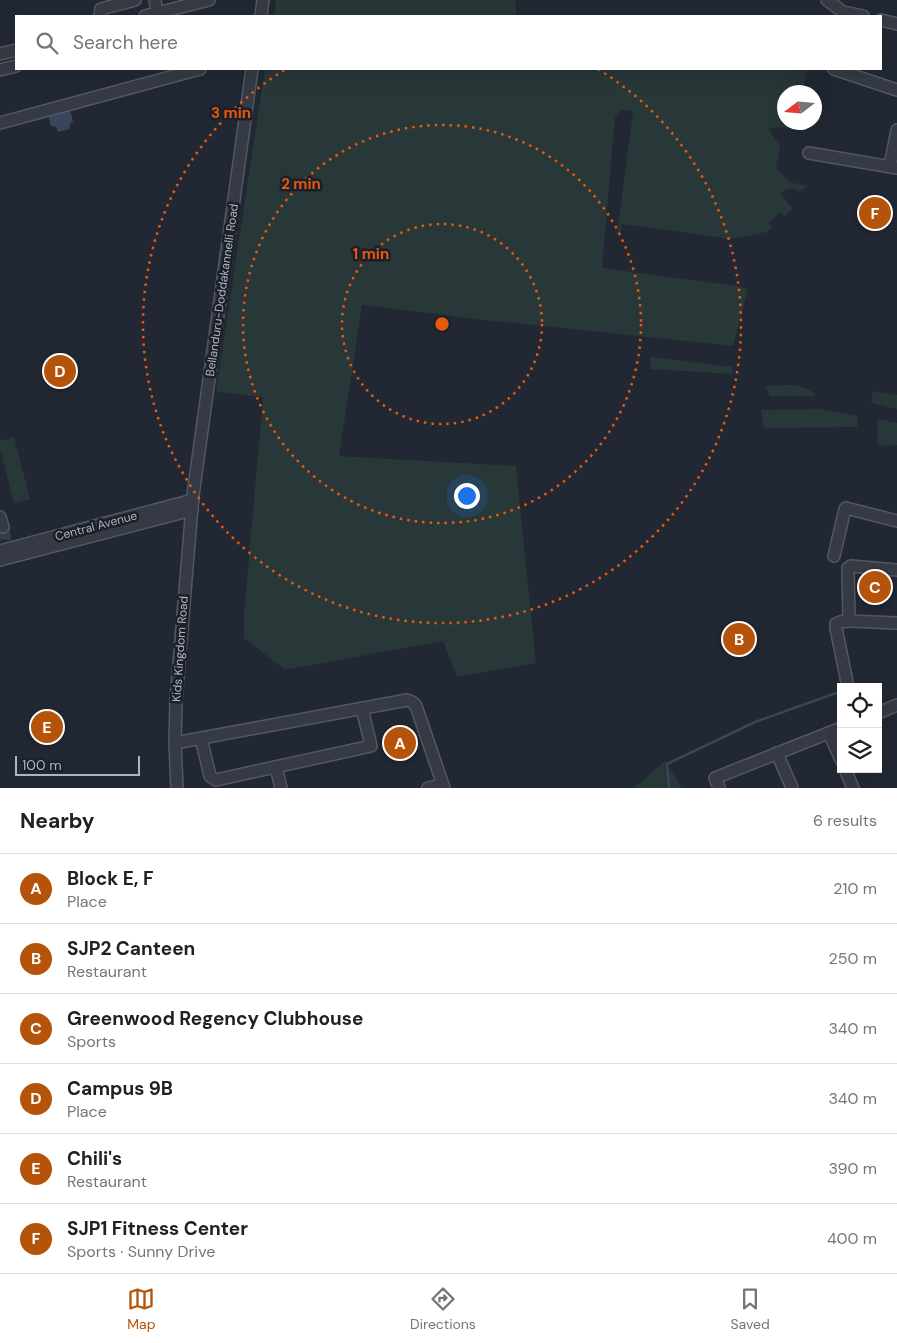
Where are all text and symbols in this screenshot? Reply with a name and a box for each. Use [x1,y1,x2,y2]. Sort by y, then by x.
search box [15,15,882,70]
icon: search [33,29,61,57]
text: Search here [73,30,178,55]
north arrow [777,85,822,130]
text: 3 min [211,103,251,123]
text: 2 min [281,174,321,194]
pin: F [859,194,891,232]
street label: Bellanduru-Doddakannelli Road [202,203,242,377]
text: 1 min [353,244,389,264]
centre of rings [433,315,451,333]
pin: D [44,352,76,390]
your location [454,483,480,509]
street label: Central Avenue [53,507,139,545]
pin: C [859,568,891,606]
street label: Kids Kingdom Road [168,595,192,703]
pin: B [723,620,755,658]
map controls [837,683,882,773]
button: locate [837,683,882,728]
pin: E [31,708,63,746]
pin: A [384,724,416,762]
button: layers [837,728,882,773]
scale bar [15,753,140,776]
text: 100 m [22,756,62,774]
text: Nearby [20,807,94,835]
text: 6 results [813,810,877,831]
text: Block E, F [67,866,154,891]
text: A [30,878,42,899]
text: 210 m [833,878,877,899]
text: Place [67,891,107,912]
text: SJP2 Canteen [67,936,195,961]
text: B [31,948,41,969]
text: 250 m [829,948,877,969]
text: Restaurant [67,961,147,982]
text: Greenwood Regency Clubhouse [67,1006,363,1031]
text: C [30,1018,42,1039]
text: 340 m [828,1018,877,1039]
text: Sports [67,1031,116,1052]
text: Campus 9B [67,1076,173,1101]
text: D [30,1088,42,1109]
text: 340 m [828,1088,877,1109]
text: Place [67,1101,107,1122]
text: Chili's [67,1146,122,1171]
text: E [31,1158,41,1179]
text: 390 m [829,1158,877,1179]
text: Restaurant [67,1171,147,1192]
text: SJP1 Fitness Center [67,1216,248,1241]
text: F [32,1228,40,1249]
text: 400 m [827,1228,877,1249]
text: Sports · Sunny Drive [67,1241,215,1262]
tab: Map [127,1285,155,1333]
tab: Directions [410,1285,476,1333]
tab: Saved [730,1285,770,1333]

